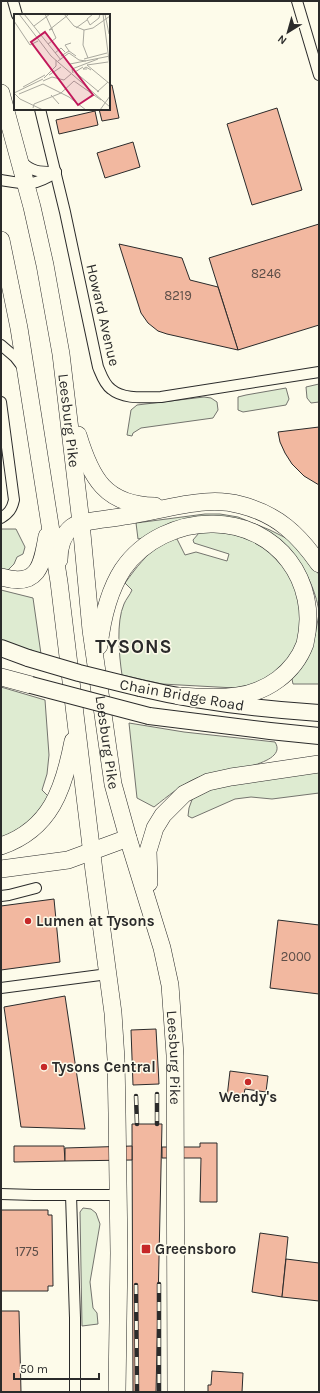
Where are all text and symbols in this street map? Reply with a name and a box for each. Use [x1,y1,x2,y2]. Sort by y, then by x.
north arrow [268,12,308,52]
inset map [14,14,110,110]
text: N [275,32,289,47]
street label: Howard Avenue [82,262,124,368]
house number: 8246 [251,266,281,281]
house number: 8219 [164,288,192,303]
street label: Leesburg Pike [54,373,83,468]
district label: TYSONS [95,636,173,658]
street label: Chain Bridge Road [118,675,246,715]
street label: Leesburg Pike [91,694,123,791]
place label: Lumen at Tysons [36,912,155,930]
marker: Lumen at Tysons [23,916,33,926]
house number: 2000 [281,949,312,964]
street label: Leesburg Pike [163,1010,184,1105]
place label: Tysons Central [52,1058,156,1076]
marker: Tysons Central [39,1062,49,1072]
marker: Wendy's [243,1077,253,1087]
place label: Wendy's [219,1088,277,1106]
place label: Greensboro [155,1240,236,1258]
marker: Greensboro [140,1243,152,1255]
house number: 1775 [15,1244,39,1259]
scale bar [14,1355,99,1381]
text: 50 m [20,1362,48,1376]

